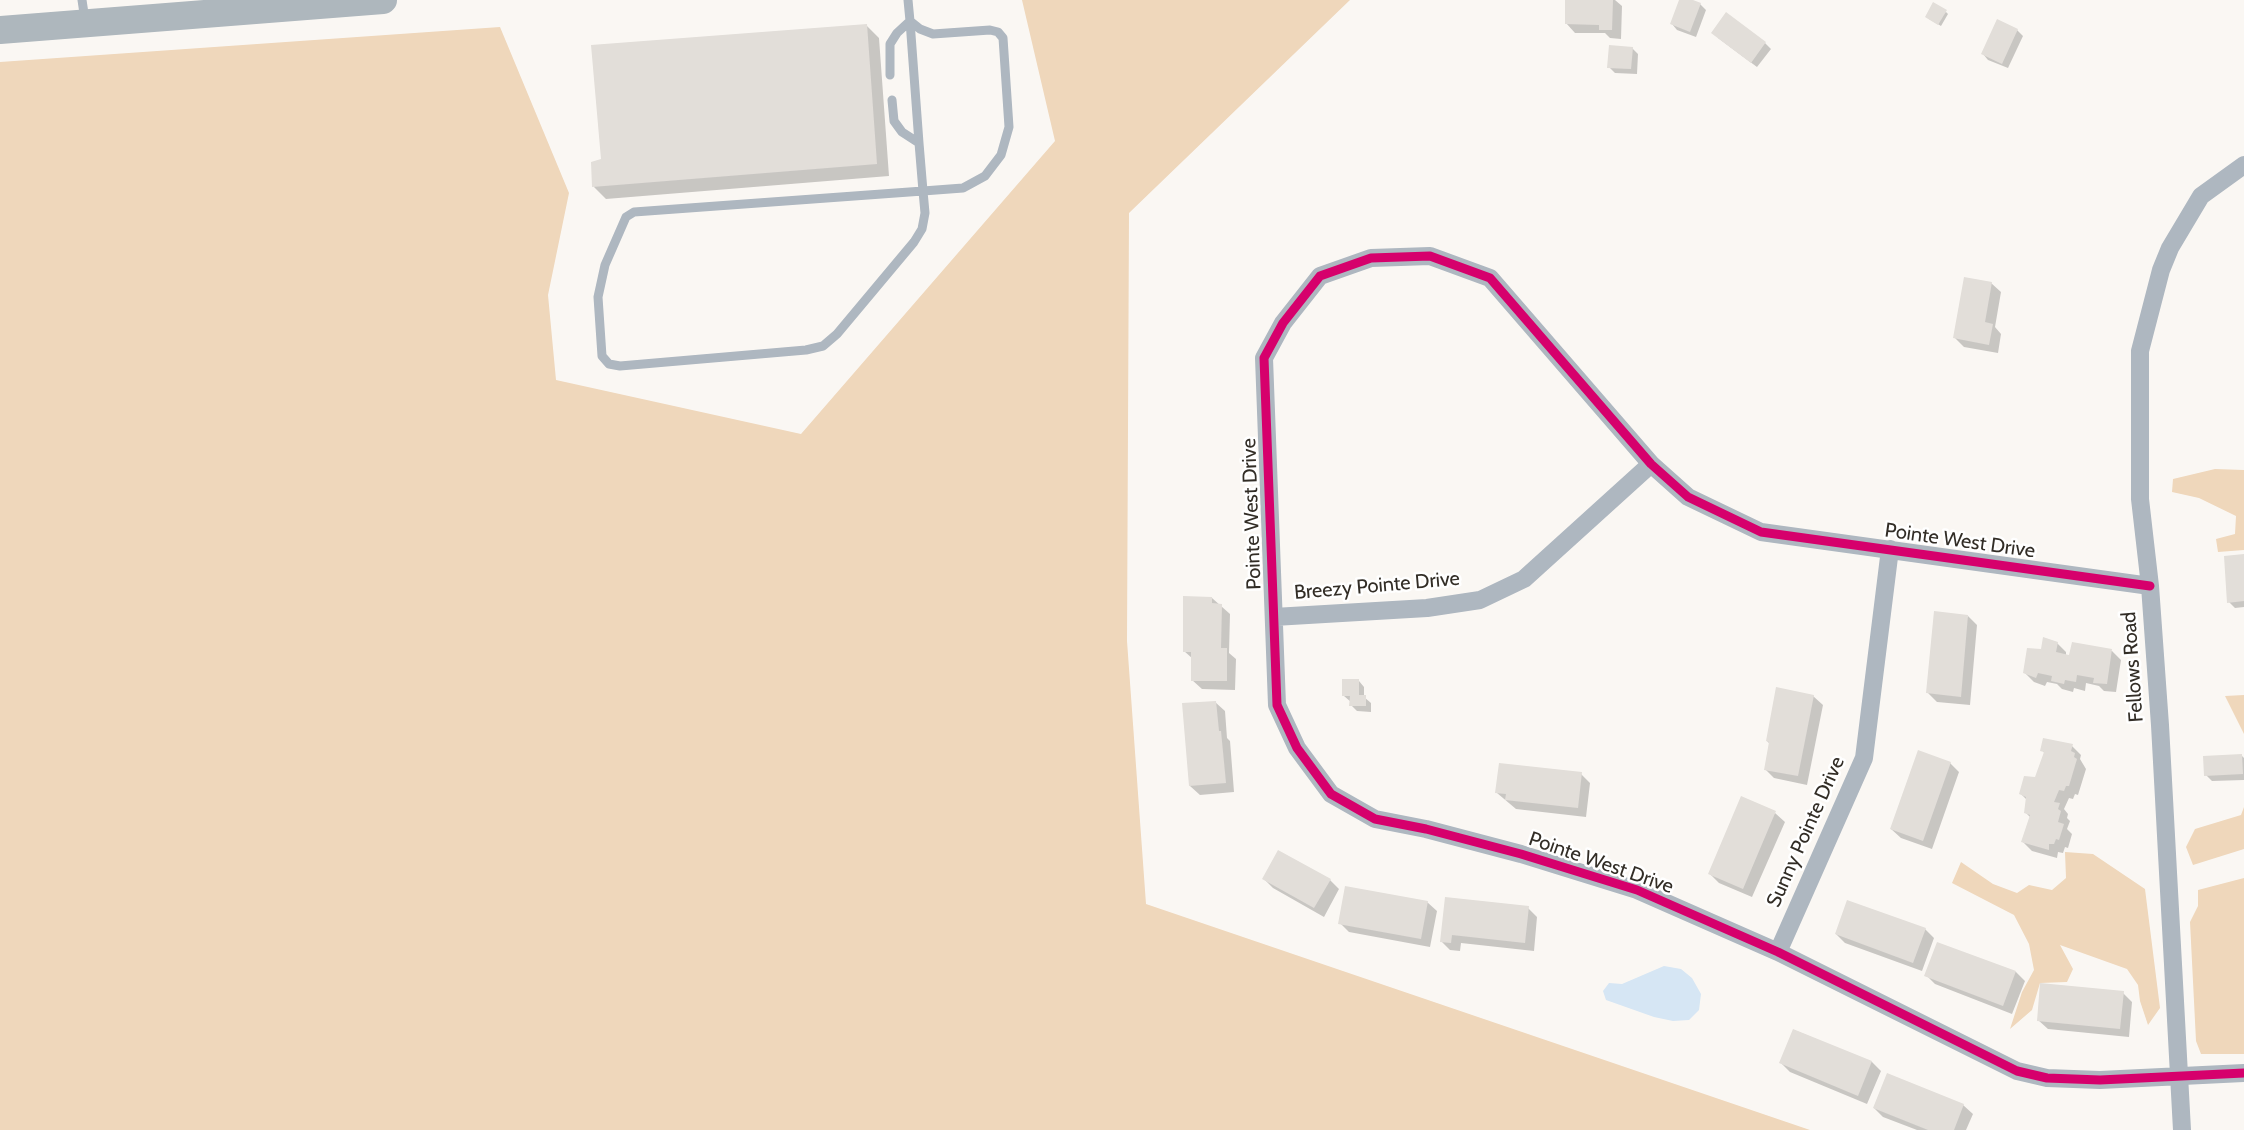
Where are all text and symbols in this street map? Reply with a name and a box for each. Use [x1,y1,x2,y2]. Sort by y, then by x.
street label: Pointe West Drive [1237,438,1267,590]
street label: Pointe West Drive [1883,519,2037,563]
street label: Breezy Pointe Drive [1293,567,1461,605]
street label: Fellows Road [2117,611,2149,723]
street label: Sunny Pointe Drive [1762,753,1850,911]
street label: Pointe West Drive [1525,827,1677,899]

